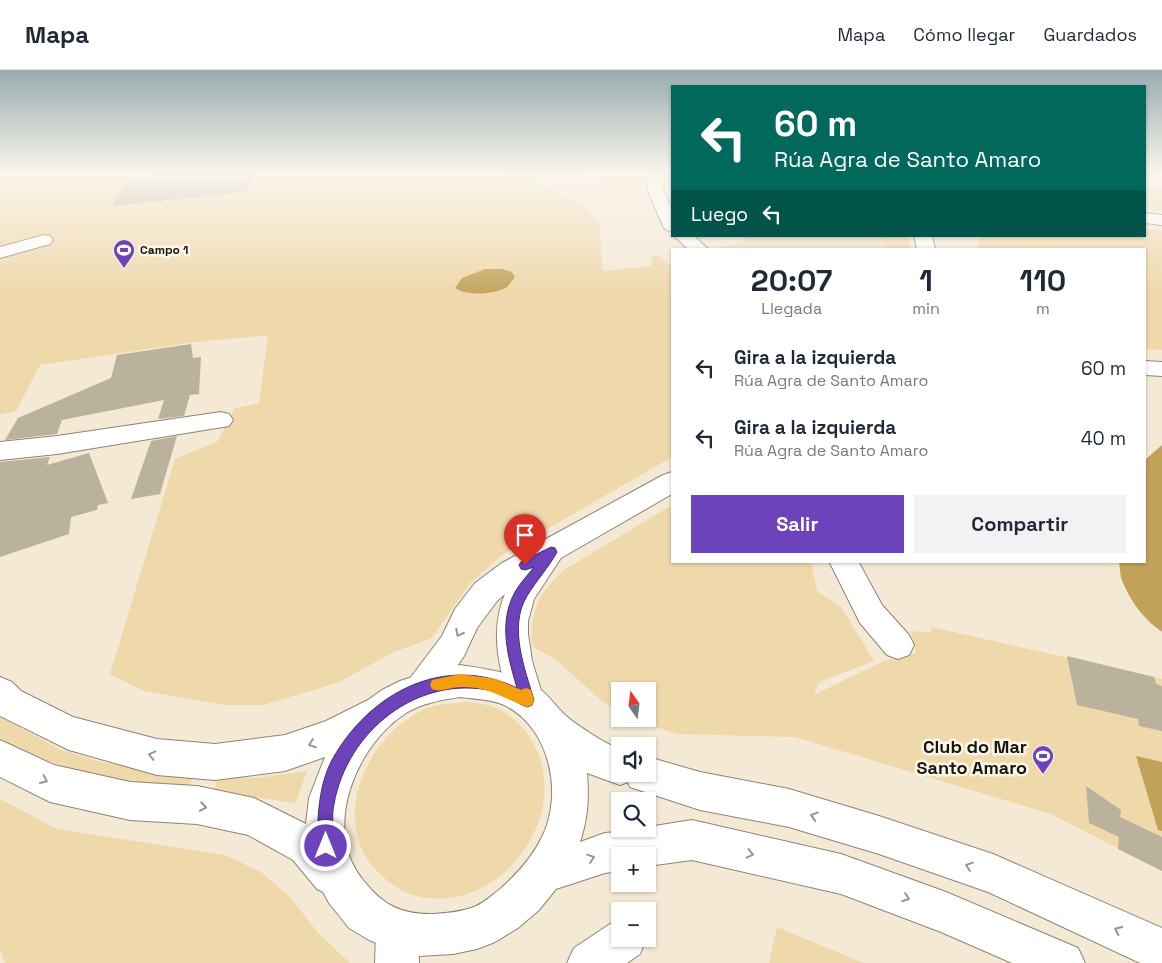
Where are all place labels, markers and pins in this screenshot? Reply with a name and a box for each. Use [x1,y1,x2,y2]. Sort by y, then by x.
sports icon: Campo 1 [112,238,136,269]
place label: Campo 1 [140,242,188,258]
pin [504,514,546,565]
place label: Club do Mar Santo Amaro [917,735,1027,779]
sports icon: Club do Mar Santo Amaro [1031,744,1055,775]

